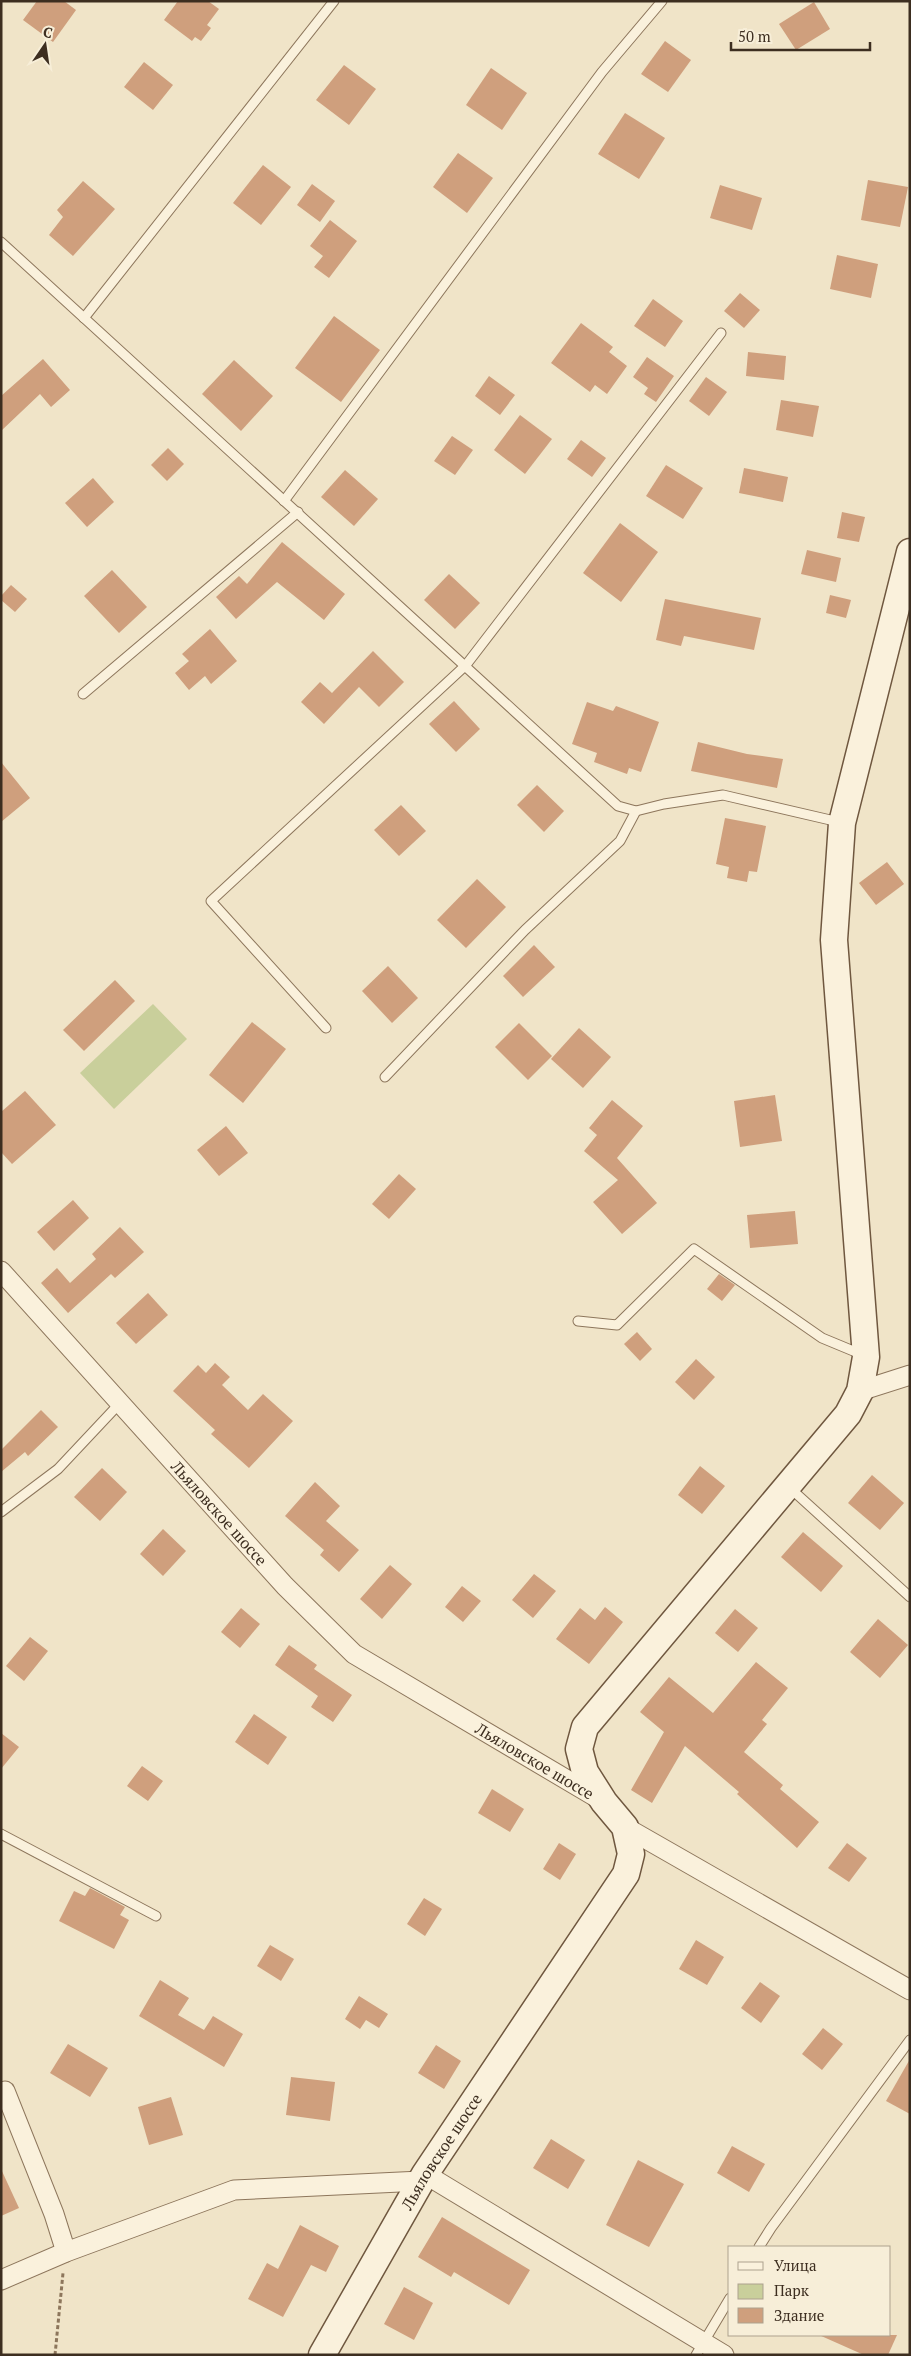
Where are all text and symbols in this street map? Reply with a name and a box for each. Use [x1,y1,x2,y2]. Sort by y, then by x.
north arrow [20,20,70,70]
scale bar [731,20,870,52]
text: С [41,22,55,42]
text: 50 m [738,26,771,46]
street label: Льяловское шоссе [166,1455,272,1570]
street label: Льяловское шоссе [471,1717,598,1804]
street label: Льяловское шоссе [395,2089,487,2214]
legend [728,2246,891,2336]
text: Улица [774,2255,817,2275]
text: Парк [774,2280,810,2300]
text: Здание [774,2305,824,2325]

